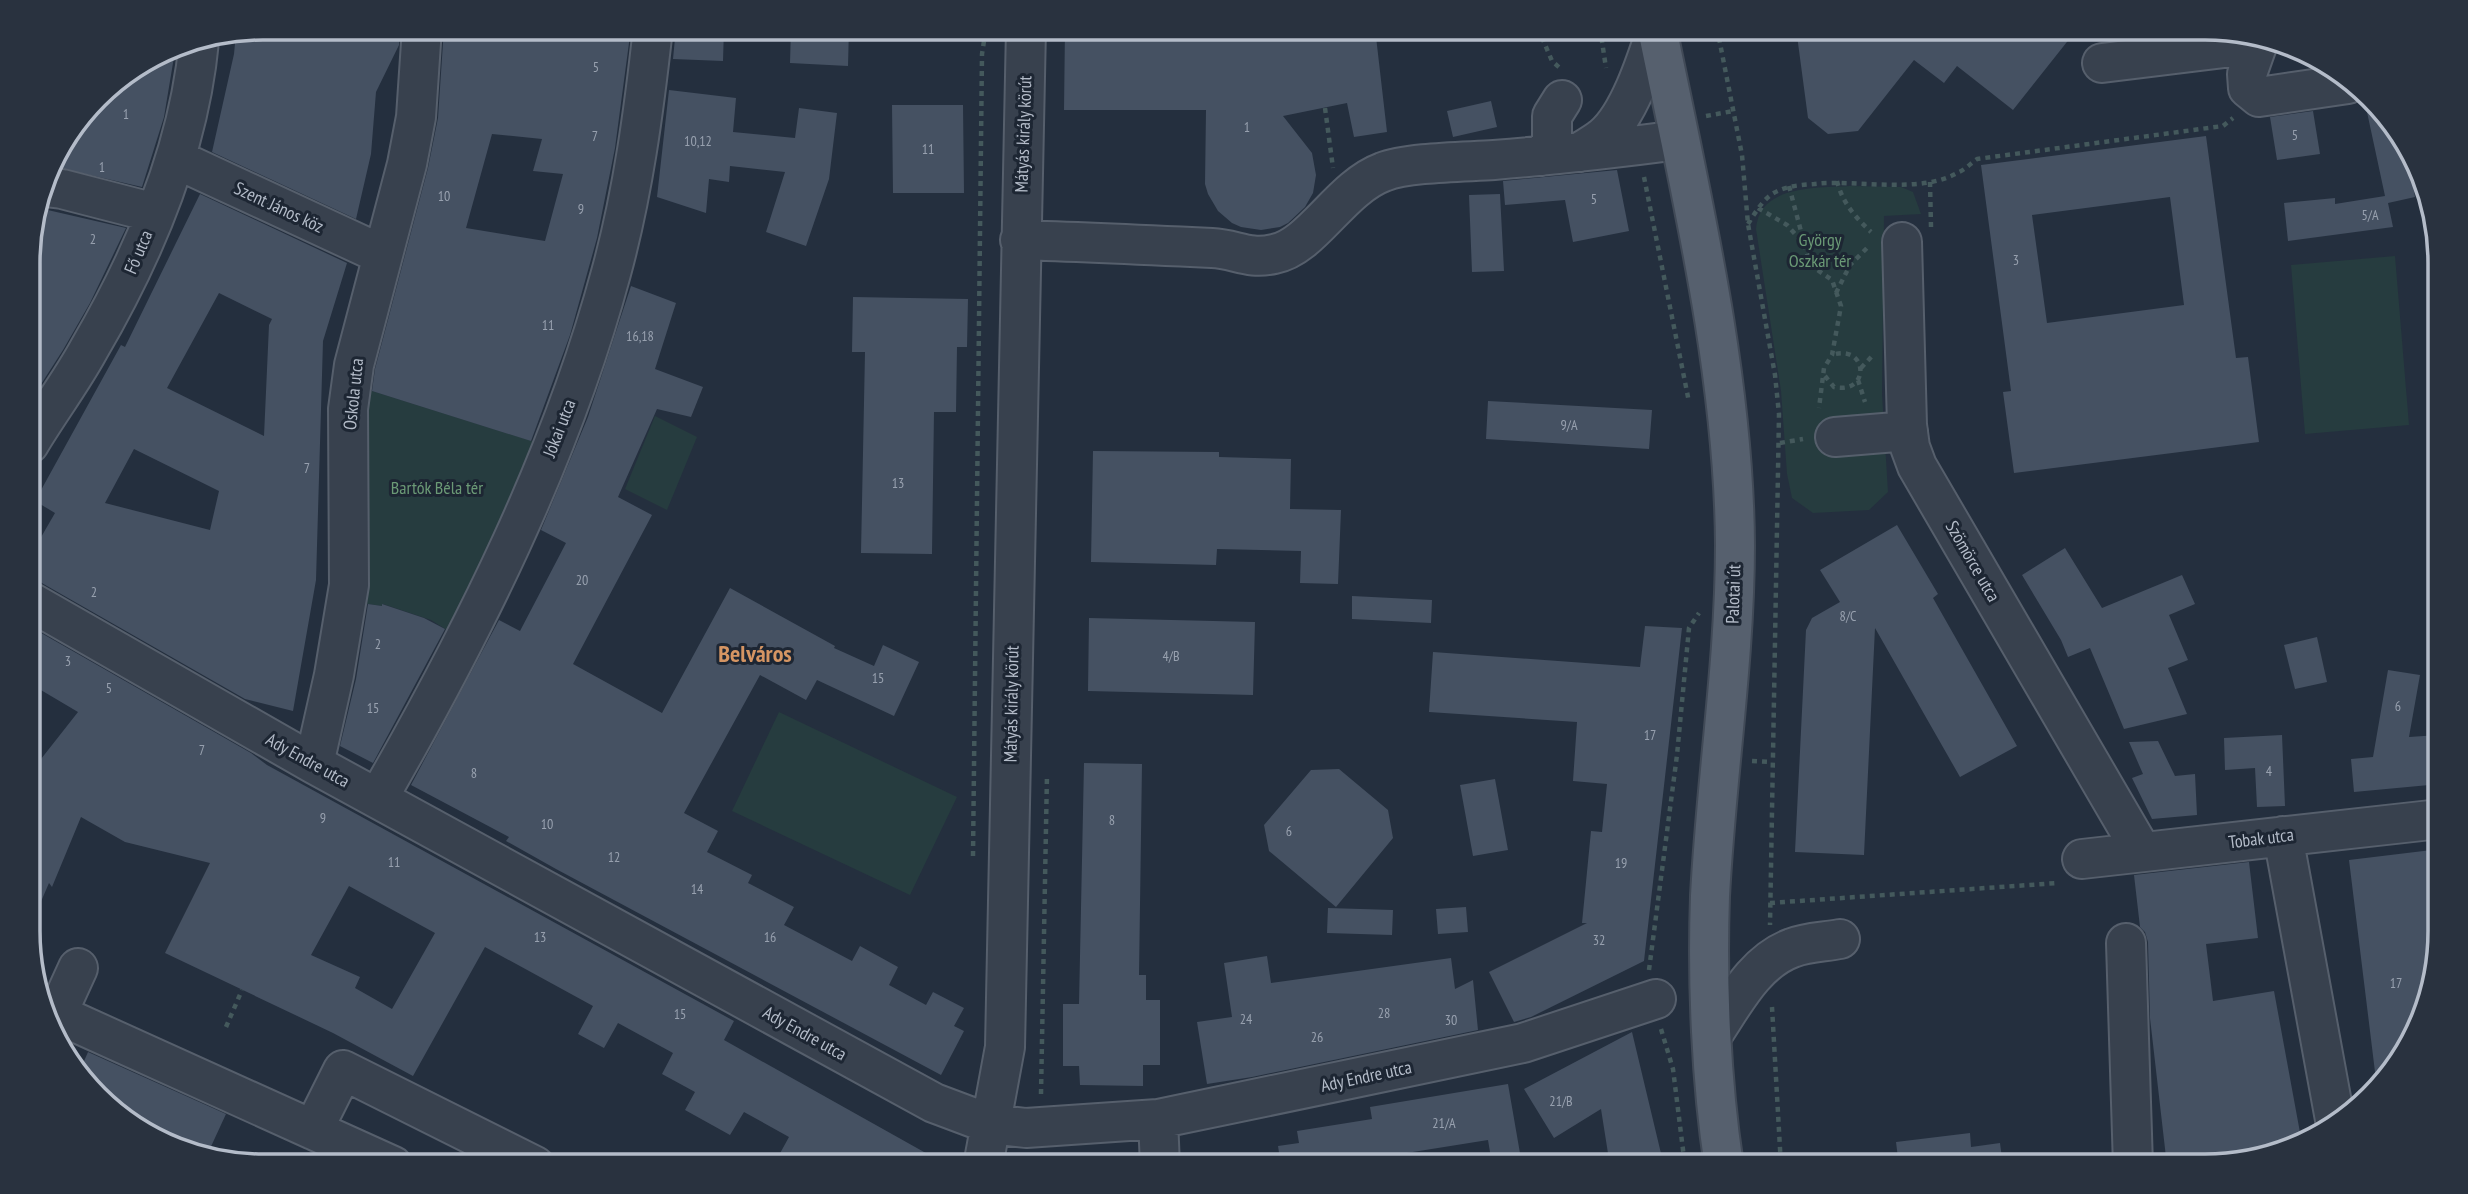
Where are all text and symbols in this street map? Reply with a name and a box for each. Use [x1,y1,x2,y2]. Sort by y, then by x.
house number: 5 [593,58,599,76]
street label: Mátyás király körút [1009,75,1037,193]
house number: 1 [123,105,129,123]
house number: 1 [1244,118,1250,136]
house number: 5 [2292,126,2298,144]
house number: 7 [592,127,598,145]
house number: 10,12 [684,132,712,150]
house number: 11 [922,140,934,158]
house number: 1 [99,158,105,176]
street label: Szent János köz [231,176,327,238]
house number: 10 [438,187,450,205]
house number: 5 [1591,190,1597,208]
house number: 9 [578,200,584,218]
house number: 5/A [2361,206,2379,224]
street label: Fő utca [119,227,157,277]
park label: György Oszkár tér [1789,228,1851,272]
house number: 2 [90,230,96,248]
house number: 3 [2013,251,2019,269]
house number: 11 [542,316,554,334]
house number: 16,18 [626,327,654,345]
street label: Oskola utca [338,357,368,431]
street label: Jókai utca [537,396,581,461]
house number: 9/A [1560,416,1578,434]
house number: 7 [304,459,310,477]
house number: 13 [892,474,904,492]
park label: Bartók Béla tér [391,476,483,499]
street label: Szömörce utca [1941,516,2005,606]
street label: Palotai út [1720,564,1746,624]
house number: 20 [576,571,588,589]
house number: 2 [91,583,97,601]
house number: 8/C [1840,607,1857,625]
house number: 2 [375,635,381,653]
district label: Belváros [718,638,792,669]
street label: Mátyás király körút [998,645,1024,763]
house number: 4/B [1162,647,1180,665]
house number: 3 [65,652,71,670]
house number: 15 [872,669,884,687]
house number: 5 [106,679,112,697]
house number: 6 [2395,697,2401,715]
house number: 15 [367,699,379,717]
house number: 17 [1644,726,1656,744]
street label: Ady Endre utca [262,728,354,792]
house number: 7 [199,741,205,759]
house number: 4 [2266,762,2273,780]
house number: 8 [471,764,477,782]
house number: 9 [320,809,326,827]
house number: 8 [1109,811,1115,829]
house number: 10 [541,815,553,833]
house number: 6 [1286,822,1292,840]
street label: Tobak utca [2227,823,2295,853]
house number: 12 [608,848,620,866]
house number: 11 [388,853,400,871]
house number: 19 [1615,854,1627,872]
house number: 14 [691,880,704,898]
house number: 13 [534,928,546,946]
house number: 16 [764,928,776,946]
house number: 32 [1593,931,1605,949]
house number: 17 [2390,974,2402,992]
street label: Ady Endre utca [759,1001,851,1065]
house number: 28 [1378,1004,1390,1022]
house number: 15 [674,1005,686,1023]
house number: 24 [1240,1010,1253,1028]
house number: 30 [1445,1011,1457,1029]
house number: 26 [1311,1028,1323,1046]
street label: Ady Endre utca [1319,1055,1413,1097]
house number: 21/B [1549,1092,1573,1110]
house number: 21/A [1432,1114,1456,1132]

